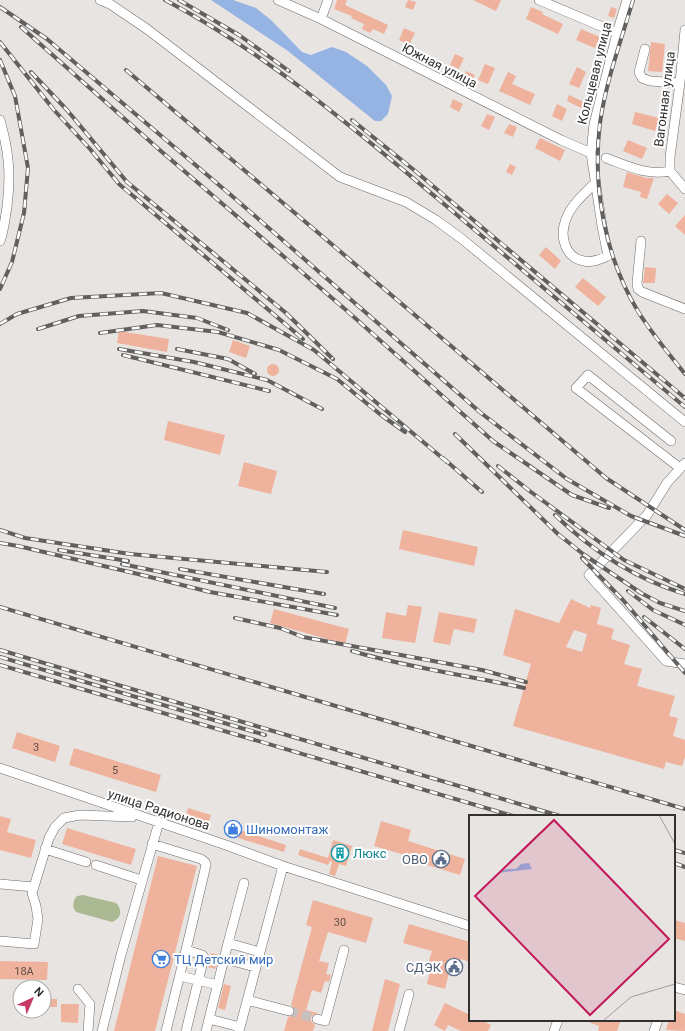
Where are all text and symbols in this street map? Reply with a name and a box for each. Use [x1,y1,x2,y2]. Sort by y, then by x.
street label: Кольцевая улица [574,20,614,126]
street label: Южная улица [400,40,480,91]
street label: Вагонная улица [651,50,678,148]
house number: 3 [33,741,39,754]
house number: 5 [112,764,118,777]
street label: улица Радионова [106,786,212,833]
inset map [469,815,675,1021]
shop icon: Шиномонтаж [223,819,243,839]
place label: Шиномонтаж [246,822,328,837]
building icon: Люкс [330,843,350,863]
place label: Люкс [353,846,387,861]
public building icon: OBO [431,849,451,869]
place label: OBO [402,852,428,867]
house number: 30 [334,916,346,929]
supermarket icon: ТЦ Детский мир [151,949,171,969]
place label: ТЦ Детский мир [174,952,273,967]
public building icon: СДЭК [444,957,464,977]
place label: СДЭК [406,960,442,975]
house number: 18А [14,965,35,978]
north arrow [12,979,52,1019]
text: N [31,985,46,1000]

